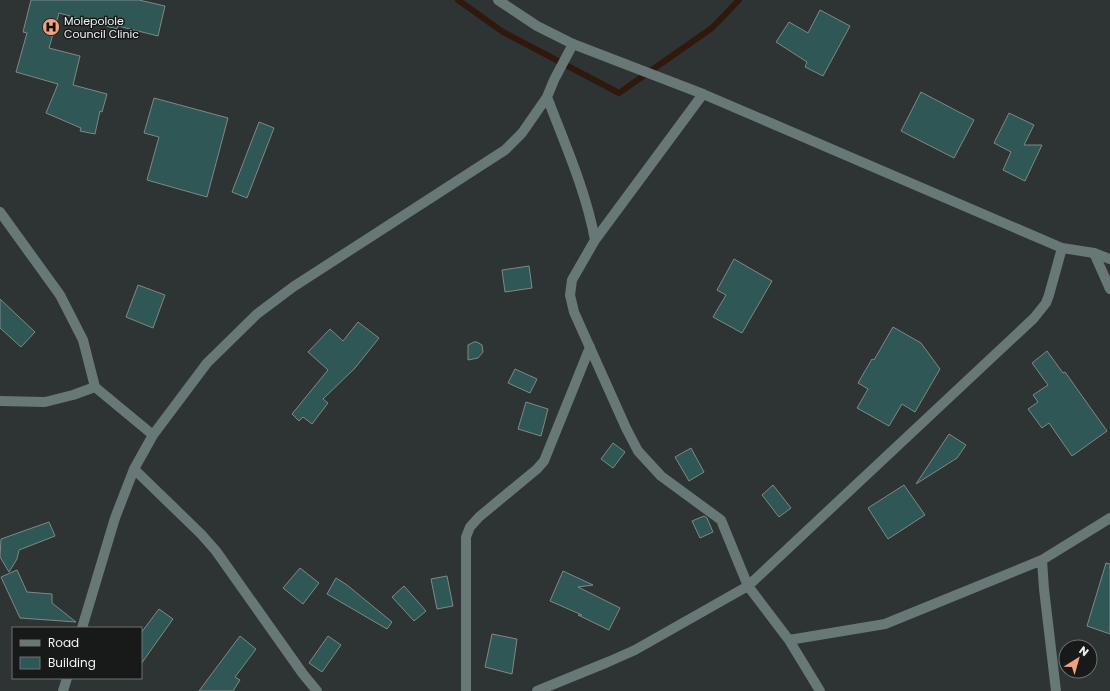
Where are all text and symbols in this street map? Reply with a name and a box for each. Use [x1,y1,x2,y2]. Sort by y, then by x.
place label: Molepolole Council Clinic [64,13,139,42]
hospital icon: Molepolole Council Clinic [41,17,61,37]
legend [12,627,142,679]
text: Road [48,634,79,651]
north arrow [1058,639,1098,679]
text: N [1076,642,1092,660]
text: Building [48,654,96,671]

